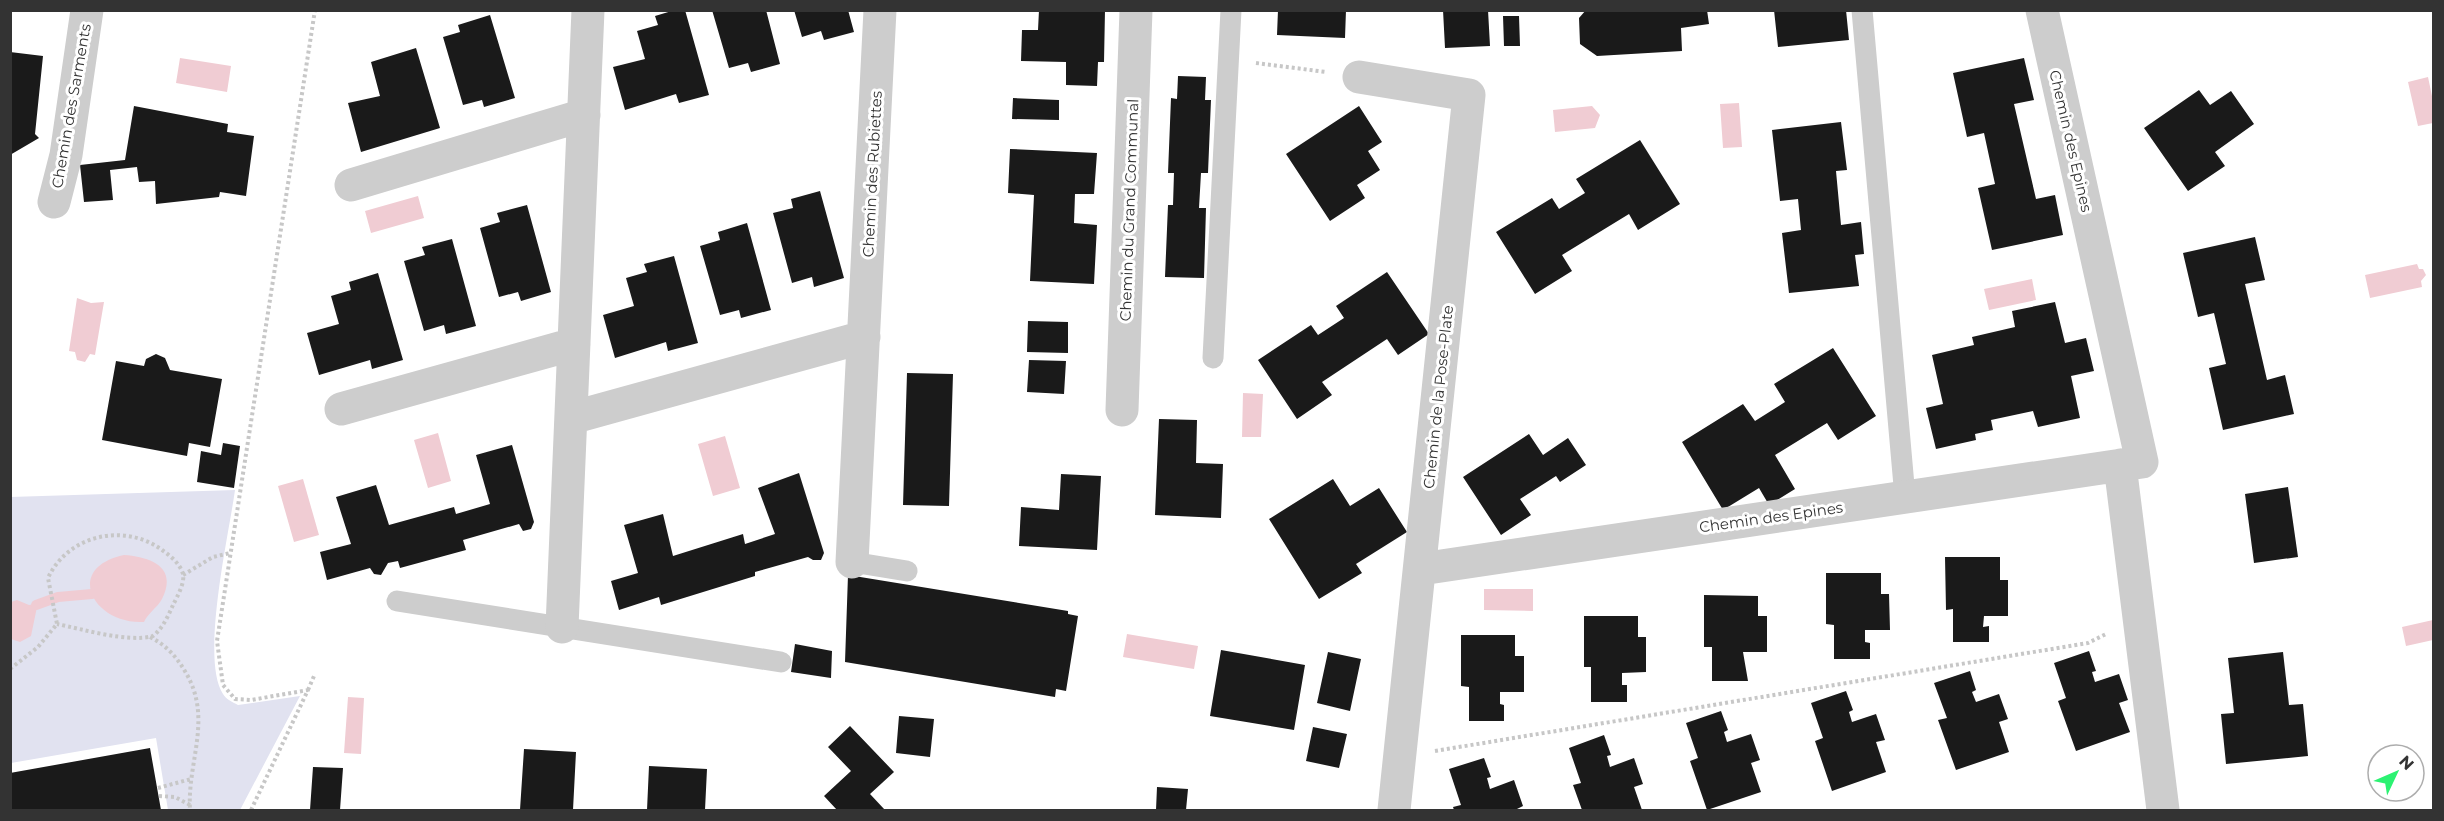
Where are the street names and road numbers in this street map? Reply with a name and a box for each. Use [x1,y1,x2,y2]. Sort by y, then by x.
street label: Chemin des Sarments [47,22,95,190]
street label: Chemin des Epines [2045,68,2097,214]
street label: Chemin des Rubiettes [858,90,886,258]
street label: Chemin du Grand Communal [1116,98,1142,322]
street label: Chemin de la Pose-Plate [1419,304,1457,490]
street label: Chemin des Epines [1698,497,1844,537]

